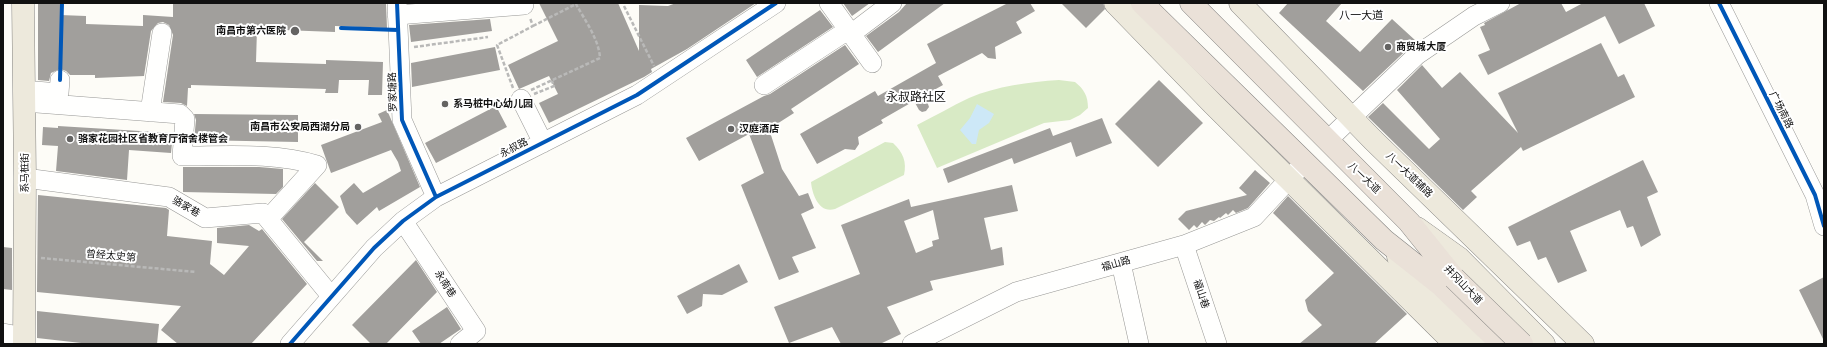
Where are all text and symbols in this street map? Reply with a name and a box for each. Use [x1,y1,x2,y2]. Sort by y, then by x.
district label: 八一大道 [1339,9,1383,23]
place label: 南昌市第六医院 [216,25,286,37]
marker: 南昌市第六医院 [289,25,301,37]
place label: 商贸城大厦 [1396,41,1446,53]
marker: 商贸城大厦 [1383,42,1393,52]
street label: 罗家塘路 [386,72,400,112]
street label: 广场南路 [1767,89,1795,131]
district label: 永叔路社区 [886,91,946,105]
place label: 系马桩中心幼儿园 [453,98,533,110]
marker: 系马桩中心幼儿园 [440,99,450,109]
place label: 南昌市公安局西湖分局 [250,121,350,133]
marker: 南昌市公安局西湖分局 [353,122,363,132]
place label: 汉庭酒店 [739,123,779,135]
marker: 汉庭酒店 [726,124,736,134]
place label: 骆家花园社区省教育厅宿舍楼管会 [78,133,228,145]
marker: 骆家花园社区省教育厅宿舍楼管会 [65,134,75,144]
street label: 永叔路 [498,136,530,160]
street label: 八一大道辅路 [1383,150,1435,200]
street label: 系马桩街 [19,153,31,193]
street label: 八一大道 [1345,160,1383,196]
street label: 骆家巷 [170,194,202,220]
street label: 曾经太史第 [86,248,136,264]
street label: 福山路 [1100,254,1132,274]
street label: 井冈山大道 [1441,263,1485,307]
street label: 永南巷 [432,268,458,300]
street label: 福山巷 [1191,278,1211,310]

